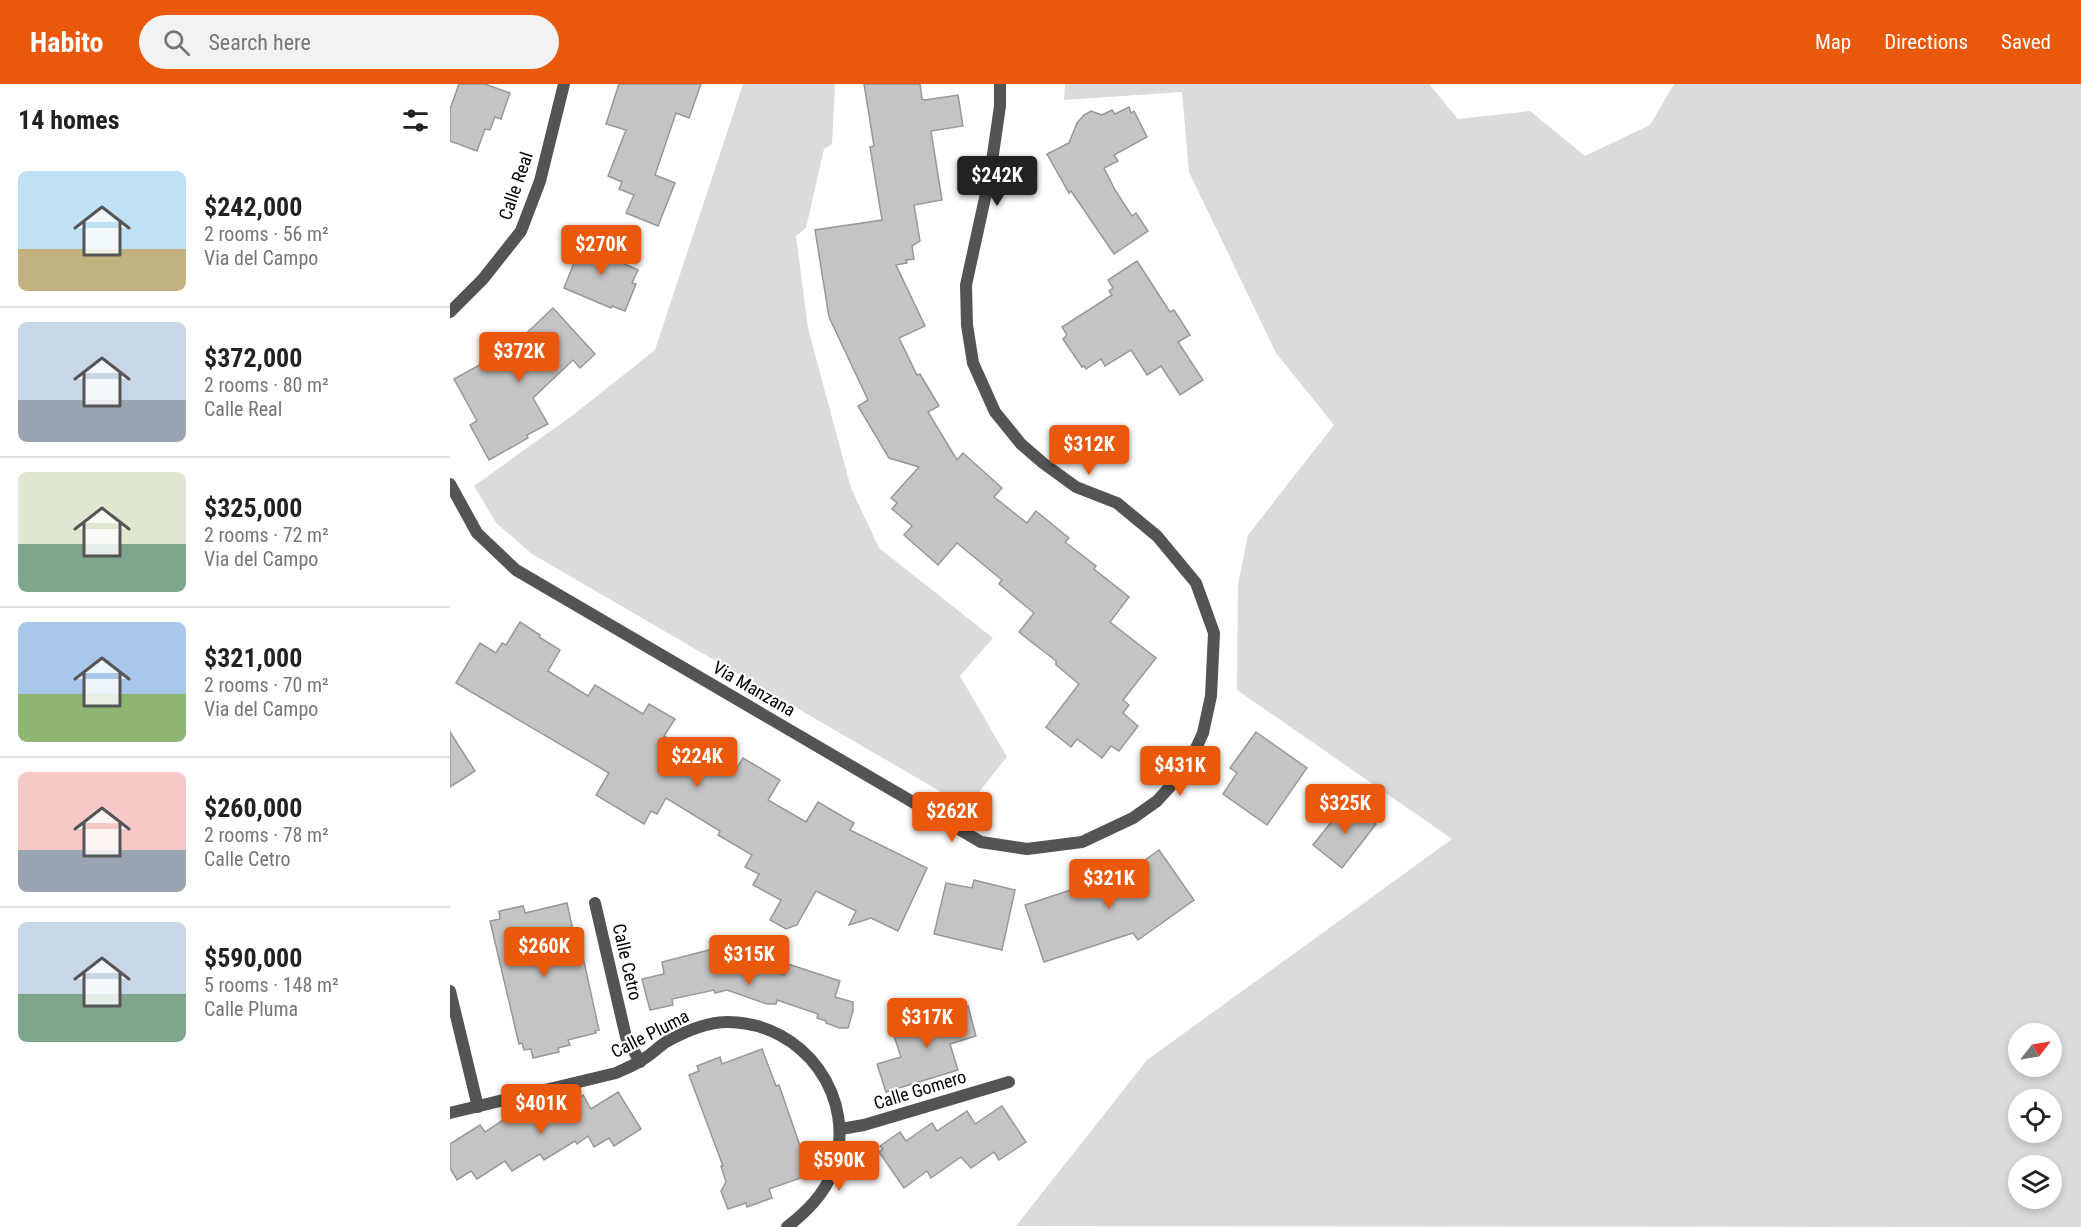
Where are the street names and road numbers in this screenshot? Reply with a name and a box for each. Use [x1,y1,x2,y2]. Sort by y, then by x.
street label: Calle Real [494,149,537,223]
street label: Via Manzana [709,657,799,721]
street label: Calle Cetro [608,922,646,1002]
street label: Calle Pluma [607,1005,692,1062]
street label: Calle Gomero [871,1065,969,1114]

